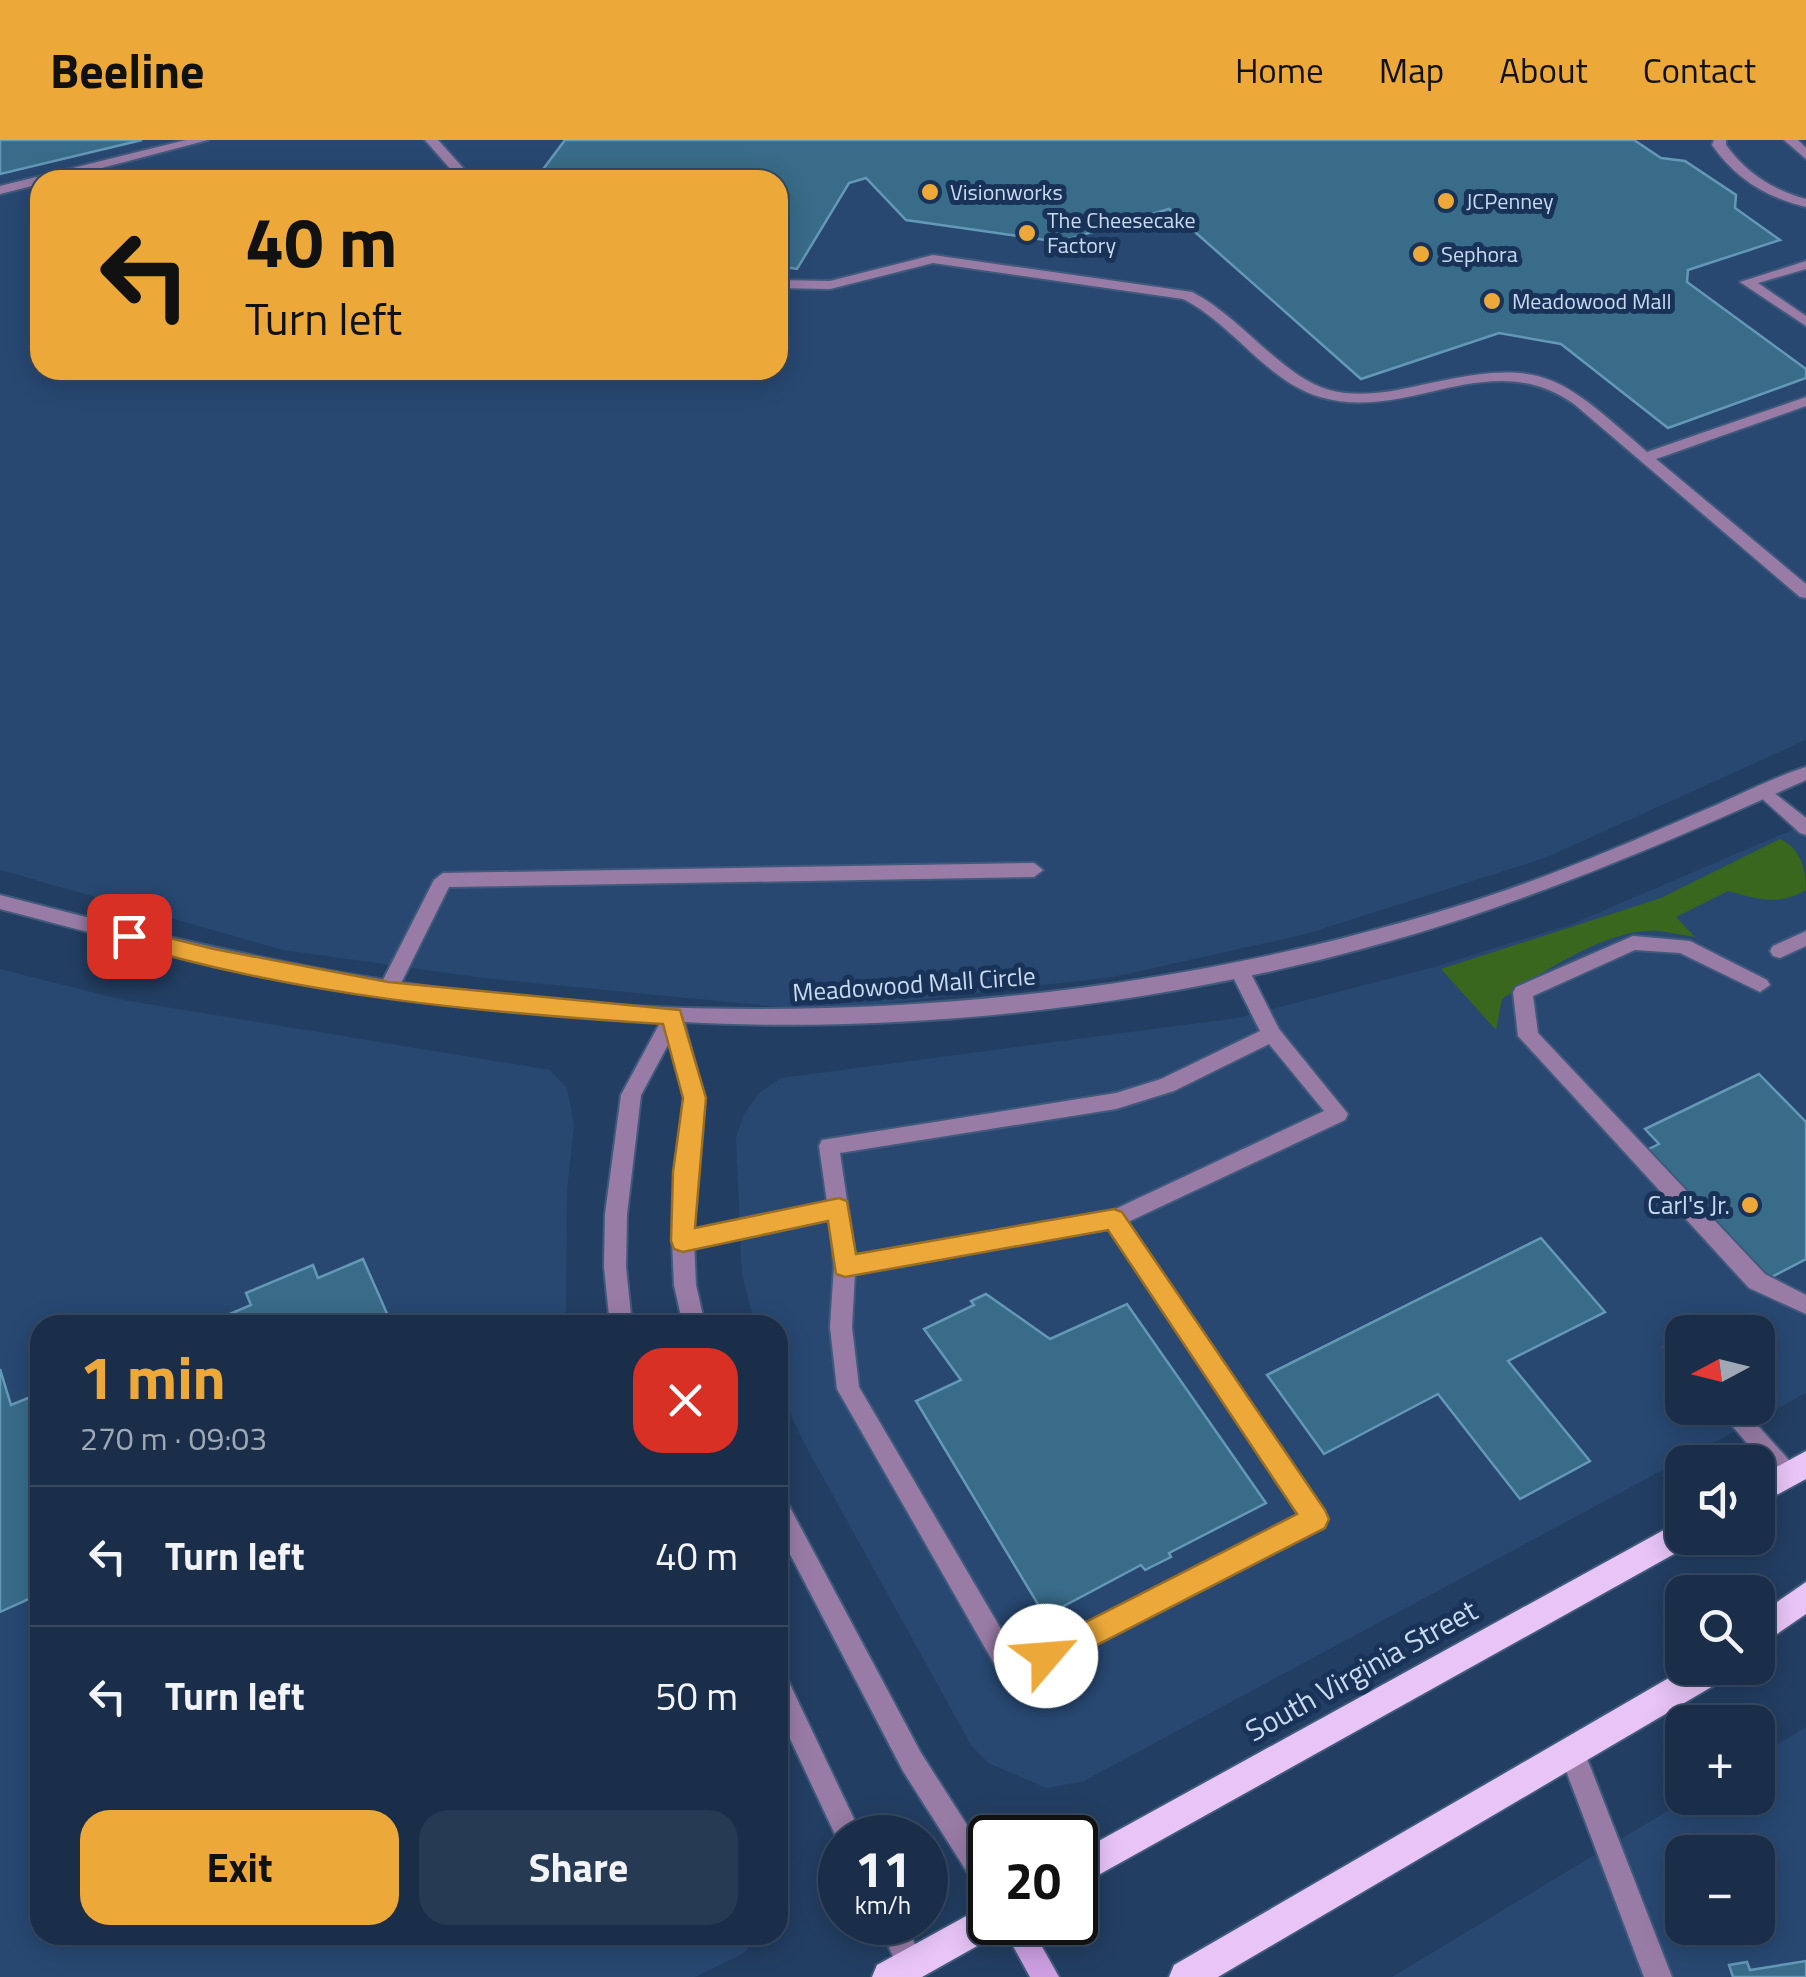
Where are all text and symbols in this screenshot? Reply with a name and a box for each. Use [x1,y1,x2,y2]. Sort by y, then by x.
text: Beeline [50,34,205,107]
text: Home [1235,43,1324,97]
text: Map [1379,43,1444,97]
text: About [1499,43,1588,97]
text: Contact [1643,43,1756,97]
place label: Visionworks [950,175,1063,209]
marker: Visionworks [919,181,941,203]
place label: JCPenney [1466,184,1554,218]
text: 40 m [245,188,398,294]
marker: JCPenney [1435,190,1457,212]
place label: The Cheesecake Factory [1047,203,1196,262]
icon: left [80,210,210,340]
marker: The Cheesecake Factory [1016,222,1038,244]
place label: Sephora [1441,237,1518,271]
marker: Sephora [1410,243,1432,265]
text: Turn left [245,284,402,352]
place label: Meadowood Mall [1512,284,1672,318]
marker: Meadowood Mall [1481,290,1503,312]
pin [87,894,172,979]
icon: arrive [102,909,157,964]
street label: Meadowood Mall Circle [791,957,1037,1011]
place label: Carl's Jr. [1647,1186,1730,1224]
marker: Carl's Jr. [1739,1194,1761,1216]
north arrow [1665,1315,1775,1425]
map controls [1665,1315,1775,1945]
text: 1 min [80,1331,226,1422]
button: close [633,1348,738,1453]
text: 270 m · 09:03 [80,1414,267,1462]
button: sound [1665,1445,1775,1555]
text: Turn left [165,1527,305,1585]
text: 40 m [655,1527,738,1585]
icon: left [80,1529,135,1584]
button: search [1665,1575,1775,1685]
street label: South Virginia Street [1237,1587,1486,1753]
position arrow [994,1604,1098,1708]
text: Turn left [165,1667,305,1725]
text: 50 m [655,1667,738,1725]
icon: left [80,1669,135,1724]
button: + [1665,1705,1775,1815]
button: Exit [80,1810,399,1925]
button: Share [419,1810,738,1925]
speed limit sign: 20 [968,1815,1098,1945]
text: 11 [855,1830,911,1906]
button: − [1665,1835,1775,1945]
text: km/h [855,1886,911,1924]

